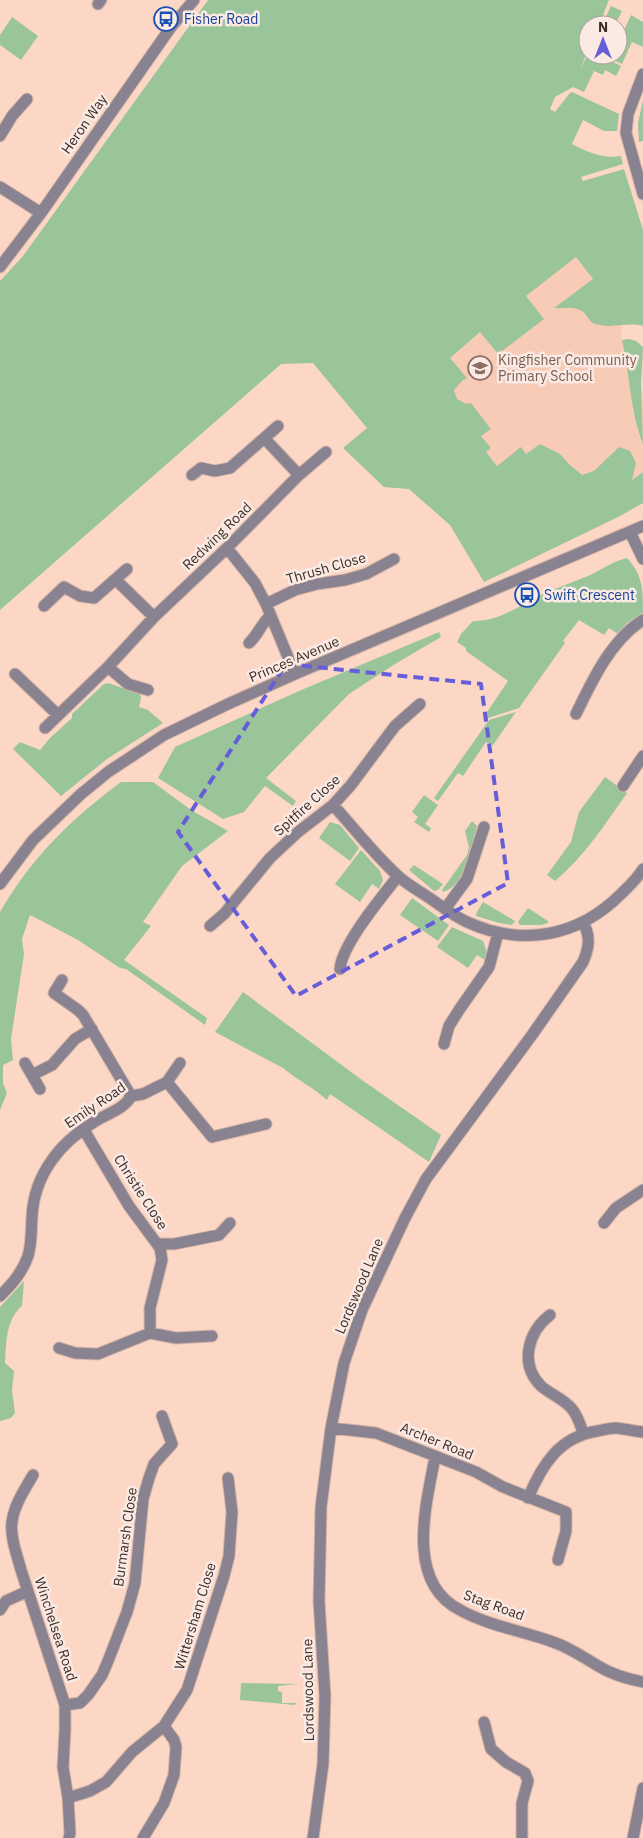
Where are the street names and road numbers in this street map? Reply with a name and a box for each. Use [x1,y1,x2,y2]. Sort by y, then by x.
street label: Heron Way [57,91,111,157]
street label: Redwing Road [179,498,255,574]
street label: Thrush Close [284,548,368,588]
street label: Princes Avenue [246,632,342,686]
street label: Spitfire Close [270,770,344,840]
street label: Emily Road [61,1078,129,1132]
street label: Christie Close [110,1151,172,1233]
street label: Lordswood Lane [331,1235,387,1337]
street label: Archer Road [398,1418,476,1464]
street label: Burmarsh Close [109,1486,141,1588]
street label: Wittersham Close [170,1560,220,1672]
street label: Winchelsea Road [31,1575,81,1683]
street label: Stag Road [461,1586,527,1624]
street label: Lordswood Lane [298,1638,318,1741]

